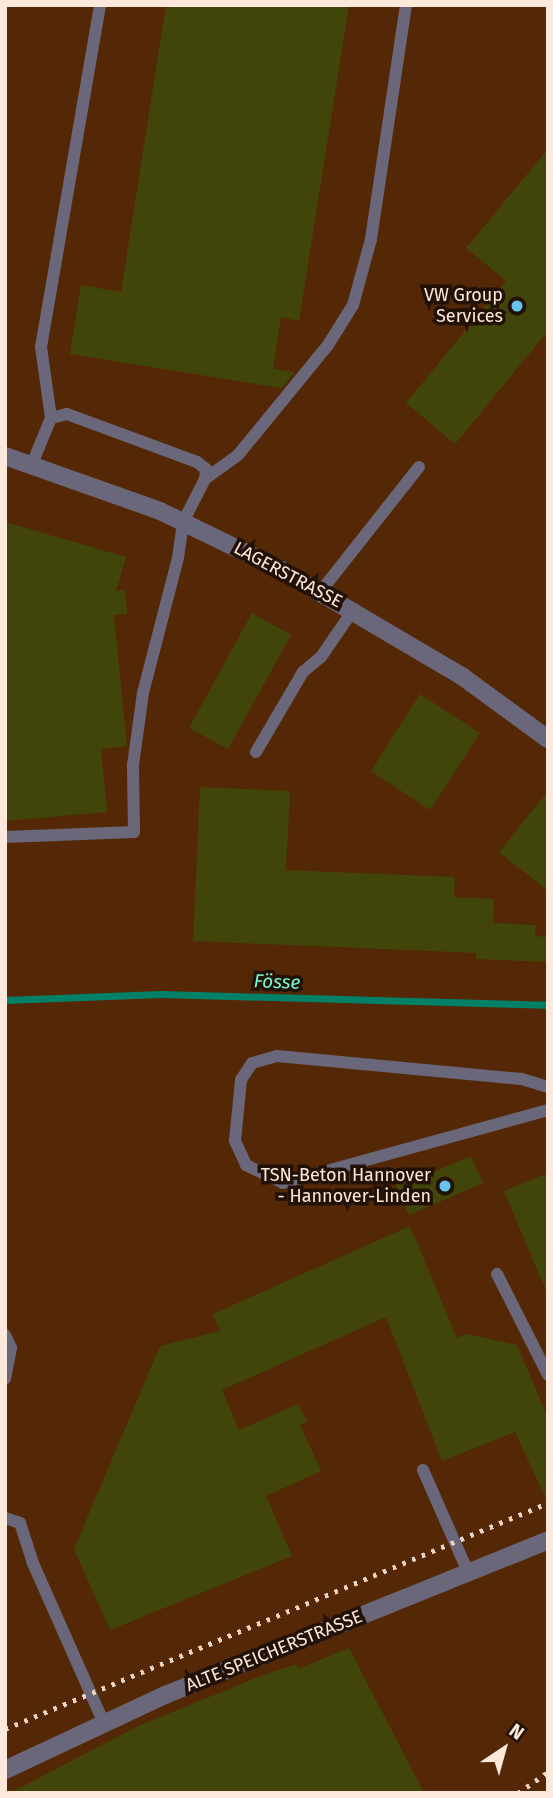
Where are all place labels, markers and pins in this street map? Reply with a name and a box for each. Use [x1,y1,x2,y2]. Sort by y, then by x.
place label: VW Group Services [424,285,503,328]
marker: VW Group Services [509,298,525,314]
place label: TSN-Beton Hannover - Hannover-Linden [261,1165,431,1208]
marker: TSN-Beton Hannover - Hannover-Linden [437,1178,453,1194]

